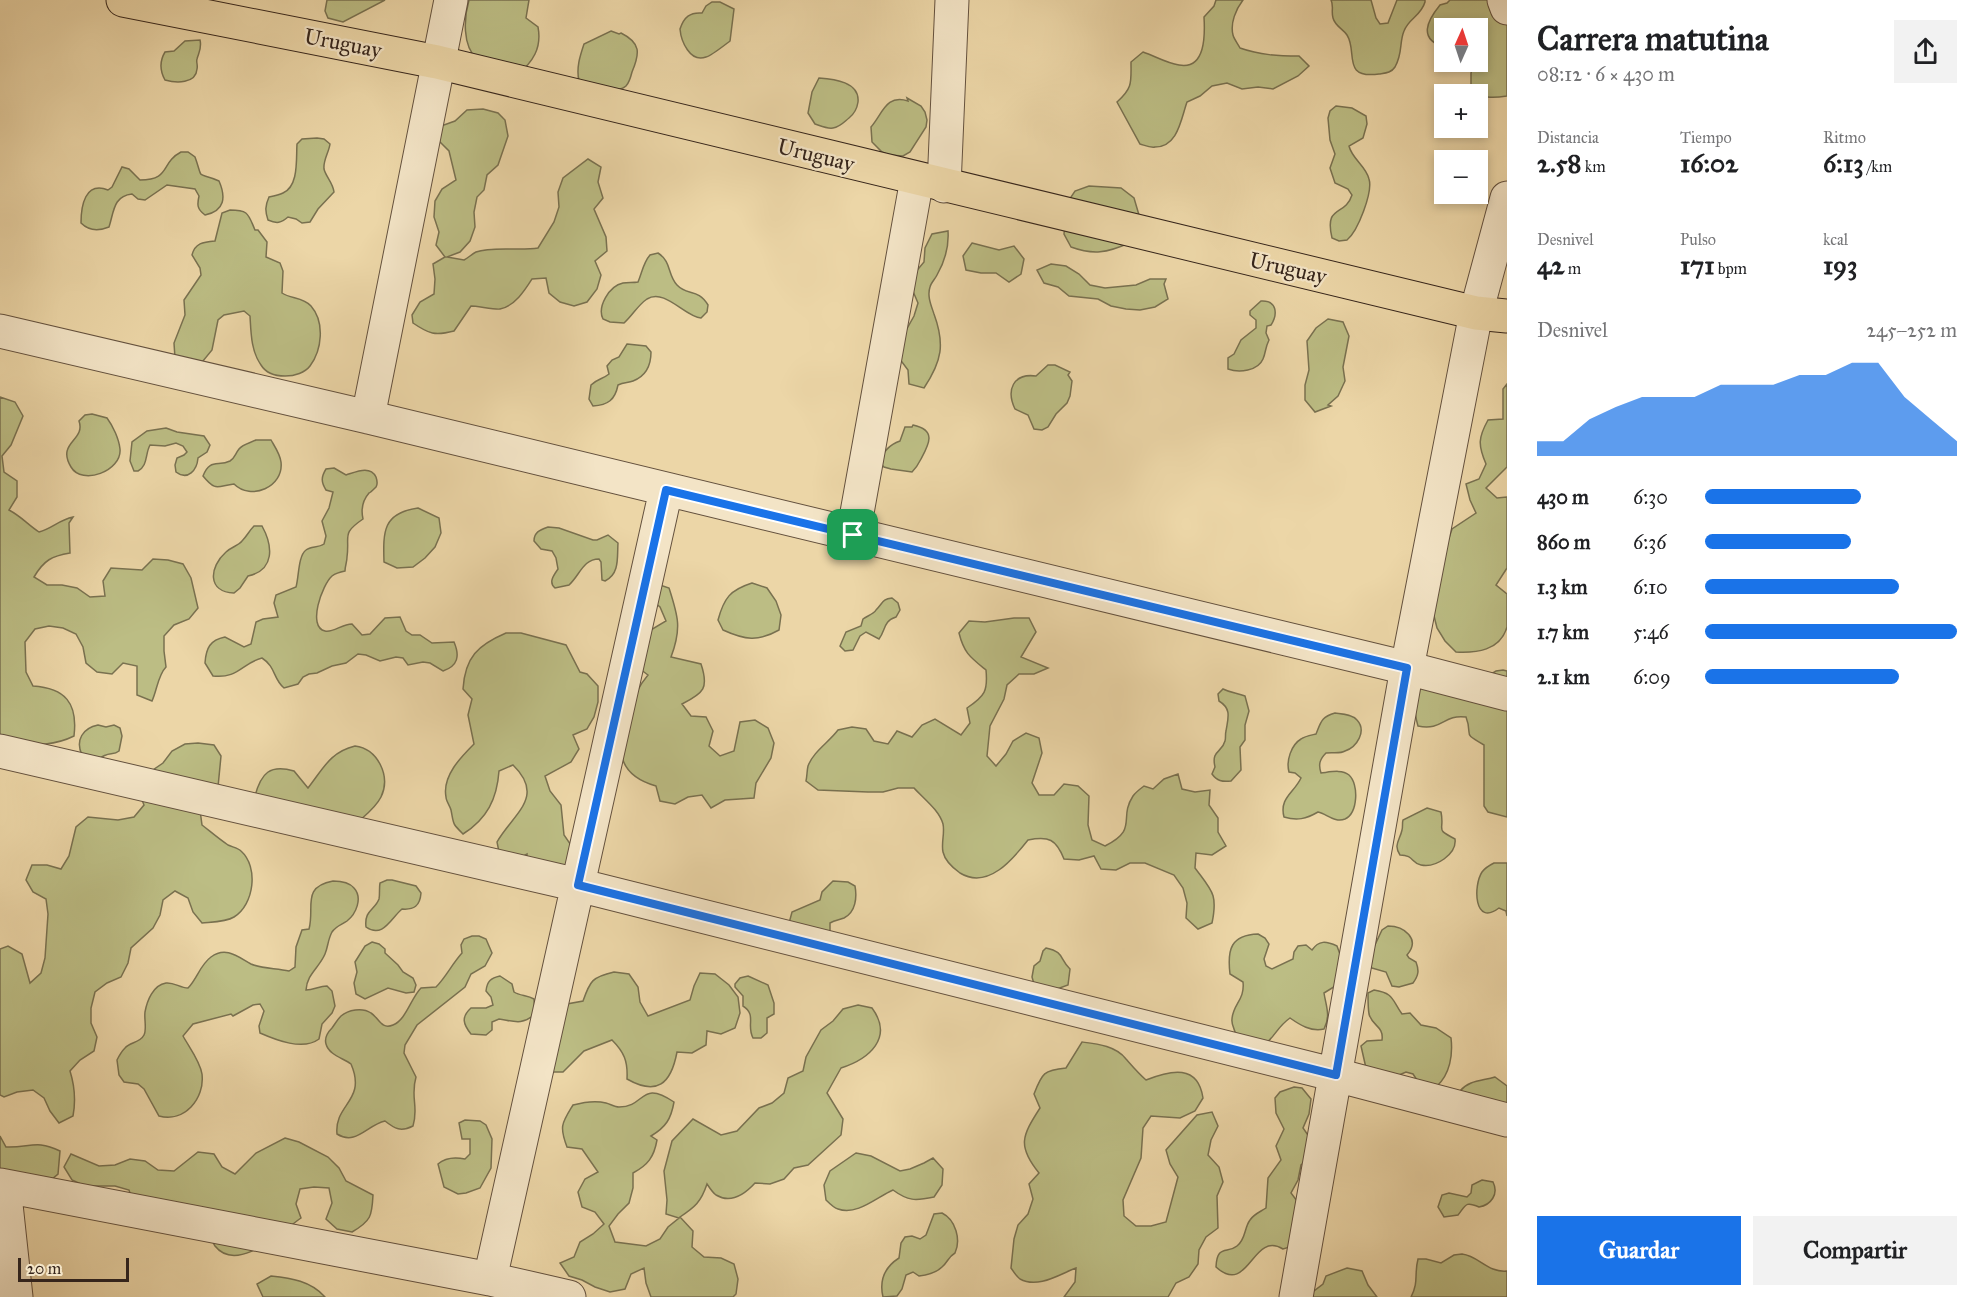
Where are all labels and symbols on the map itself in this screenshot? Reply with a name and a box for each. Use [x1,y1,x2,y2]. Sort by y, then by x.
north arrow [1434,18,1488,72]
street label: Uruguay [302,22,385,64]
street label: Uruguay [775,132,858,178]
street label: Uruguay [1247,246,1330,290]
pin [827,509,878,560]
scale bar [18,1255,129,1282]

